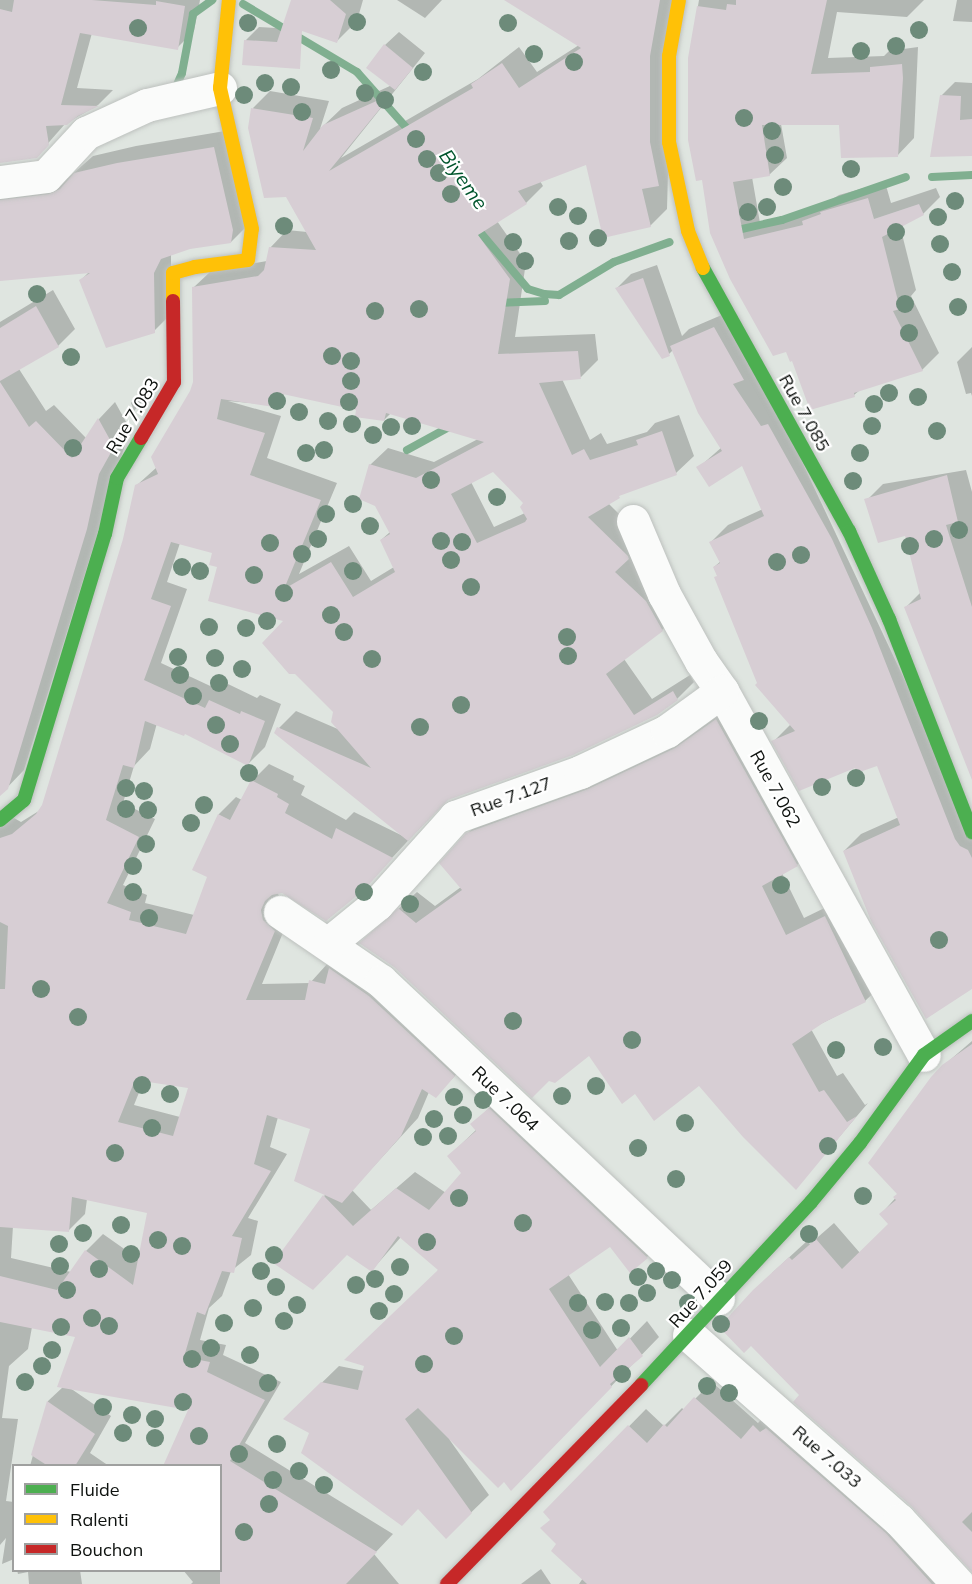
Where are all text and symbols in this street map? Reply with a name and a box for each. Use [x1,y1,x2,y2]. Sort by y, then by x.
water label: Biyeme [435,144,493,214]
street label: Rue 7.085 [774,371,834,455]
street label: Rue 7.083 [102,374,164,458]
street label: Rue 7.062 [745,747,805,831]
street label: Rue 7.127 [468,772,554,822]
street label: Rue 7.064 [467,1062,543,1136]
street label: Rue 7.059 [665,1255,737,1333]
street label: Rue 7.033 [788,1421,866,1493]
legend [12,1464,222,1572]
text: Fluide [70,1478,120,1501]
text: Ralenti [70,1508,128,1531]
text: Bouchon [70,1538,143,1561]

